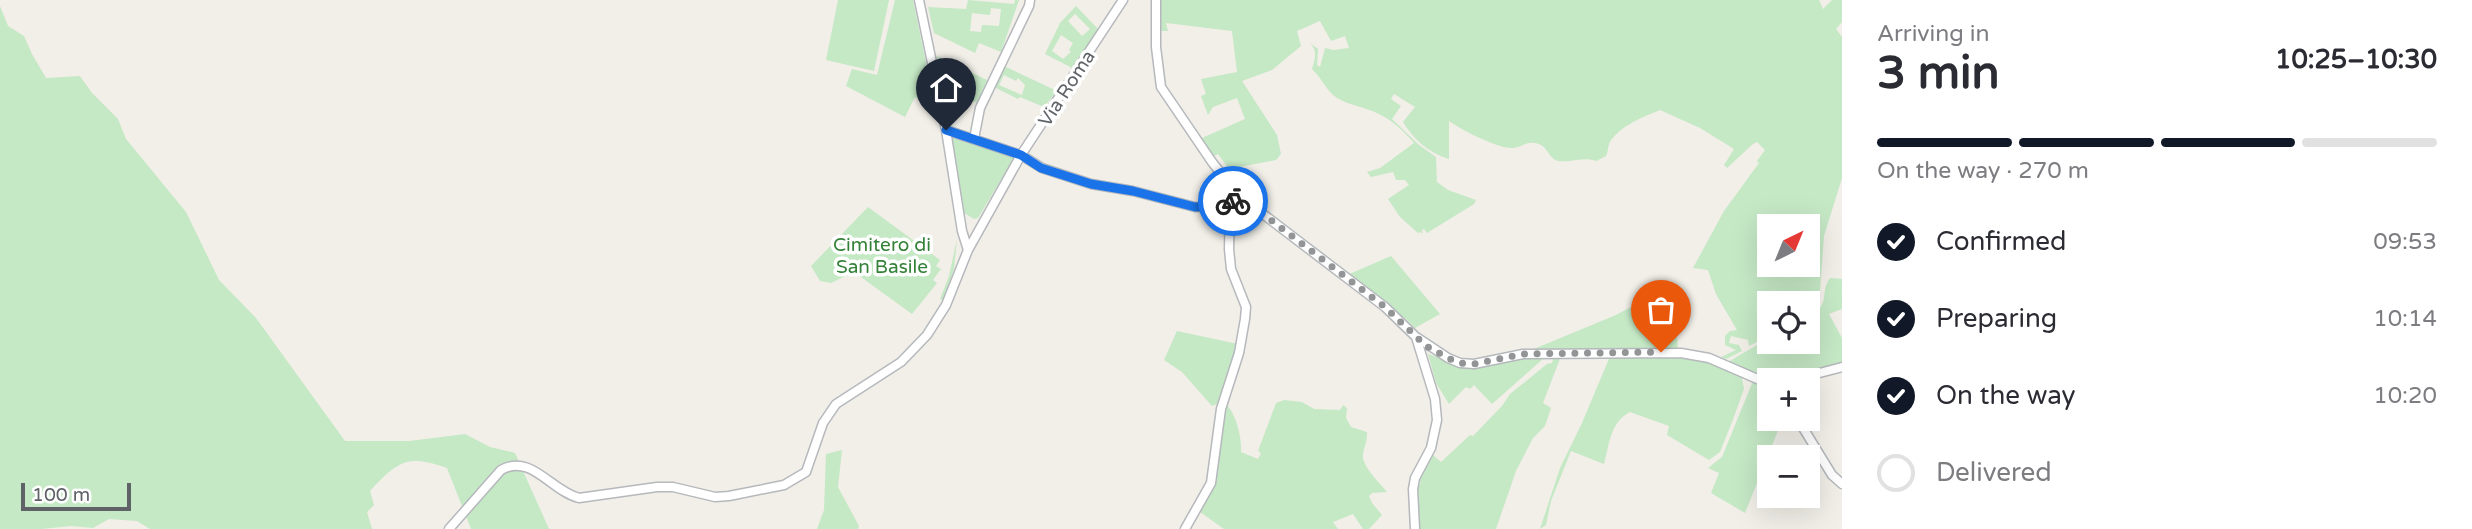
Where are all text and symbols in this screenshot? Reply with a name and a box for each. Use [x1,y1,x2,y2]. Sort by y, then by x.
text: Arriving in [1877,20,1990,48]
text: 10:25–10:30 [2275,44,2437,75]
street label: Via Roma [1034,46,1100,131]
text: 3 min [1877,46,2000,101]
pin [916,58,976,130]
icon: home [927,69,965,107]
text: On the way · 270 m [1877,157,2089,185]
courier [1198,166,1268,236]
icon: bike [1214,182,1252,220]
north arrow [1757,214,1820,276]
map controls [1757,214,1820,508]
icon: check [1877,223,1915,261]
text: Confirmed [1936,226,2066,257]
text: 09:53 [2373,228,2437,256]
park label: Cimitero di San Basile [833,234,931,278]
pin [1631,280,1691,352]
icon: bag [1642,291,1680,329]
button: locate [1757,291,1820,354]
icon: check [1877,300,1915,338]
text: Preparing [1936,303,2057,334]
text: 10:14 [2373,305,2437,333]
button: + [1757,368,1820,431]
icon: check [1877,377,1915,415]
text: On the way [1936,380,2076,411]
text: 10:20 [2373,382,2437,410]
button: − [1757,445,1820,508]
text: Delivered [1936,457,2052,488]
scale bar [21,480,131,512]
text: 100 m [32,484,90,506]

